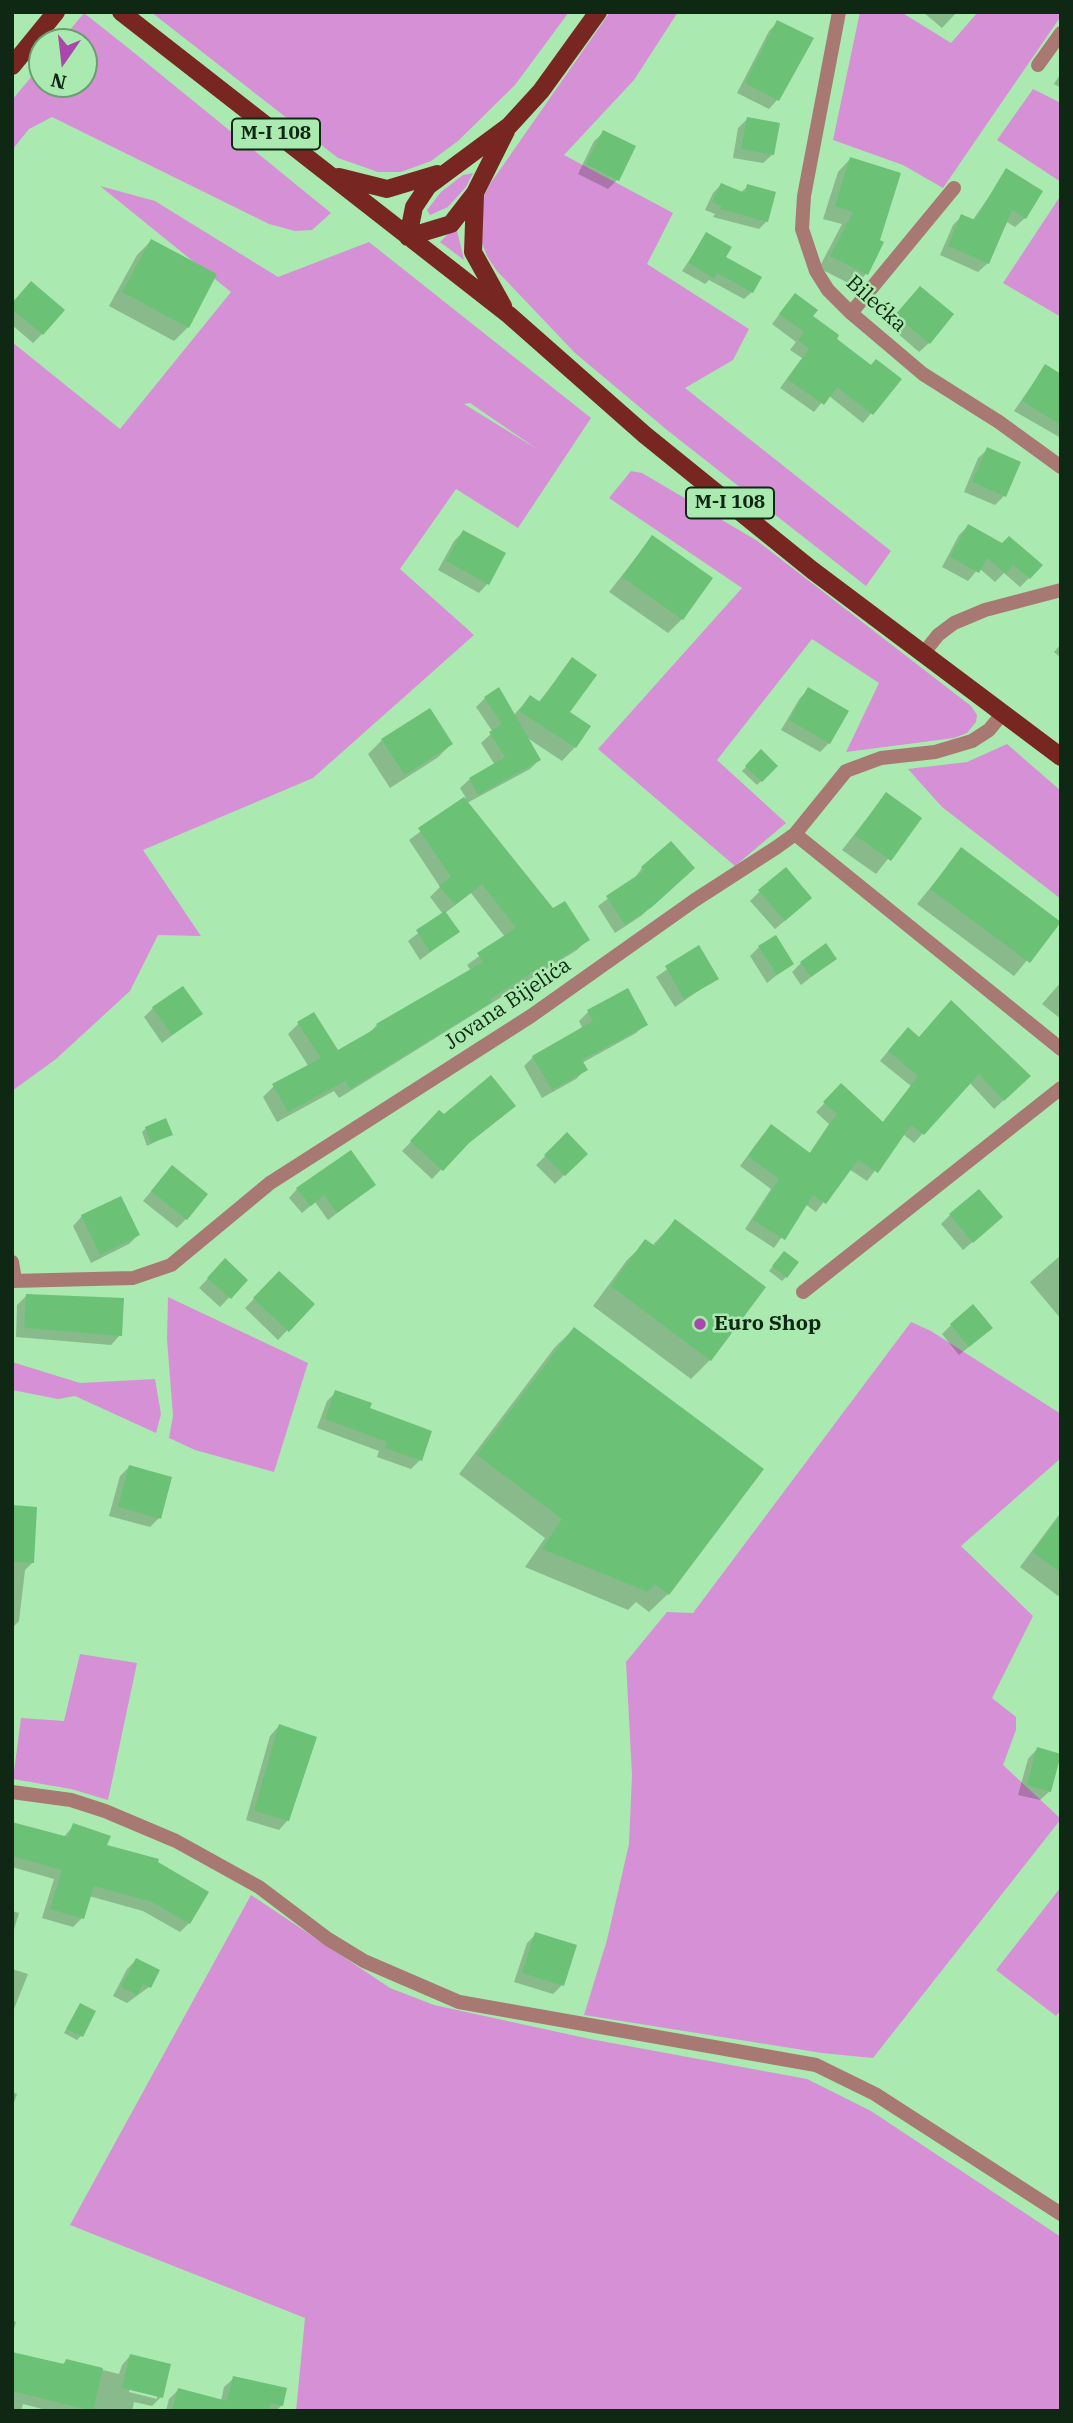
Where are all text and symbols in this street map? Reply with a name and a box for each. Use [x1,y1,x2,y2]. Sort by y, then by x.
north arrow [28,28,98,98]
text: N [48,68,69,95]
road number: M-I 108 [232,118,320,150]
street label: Bilećka [841,270,911,338]
road number: M-I 108 [686,488,774,518]
street label: Jovana Bijelića [440,953,576,1055]
place label: Euro Shop [714,1311,821,1337]
marker: Euro Shop [692,1316,708,1332]

